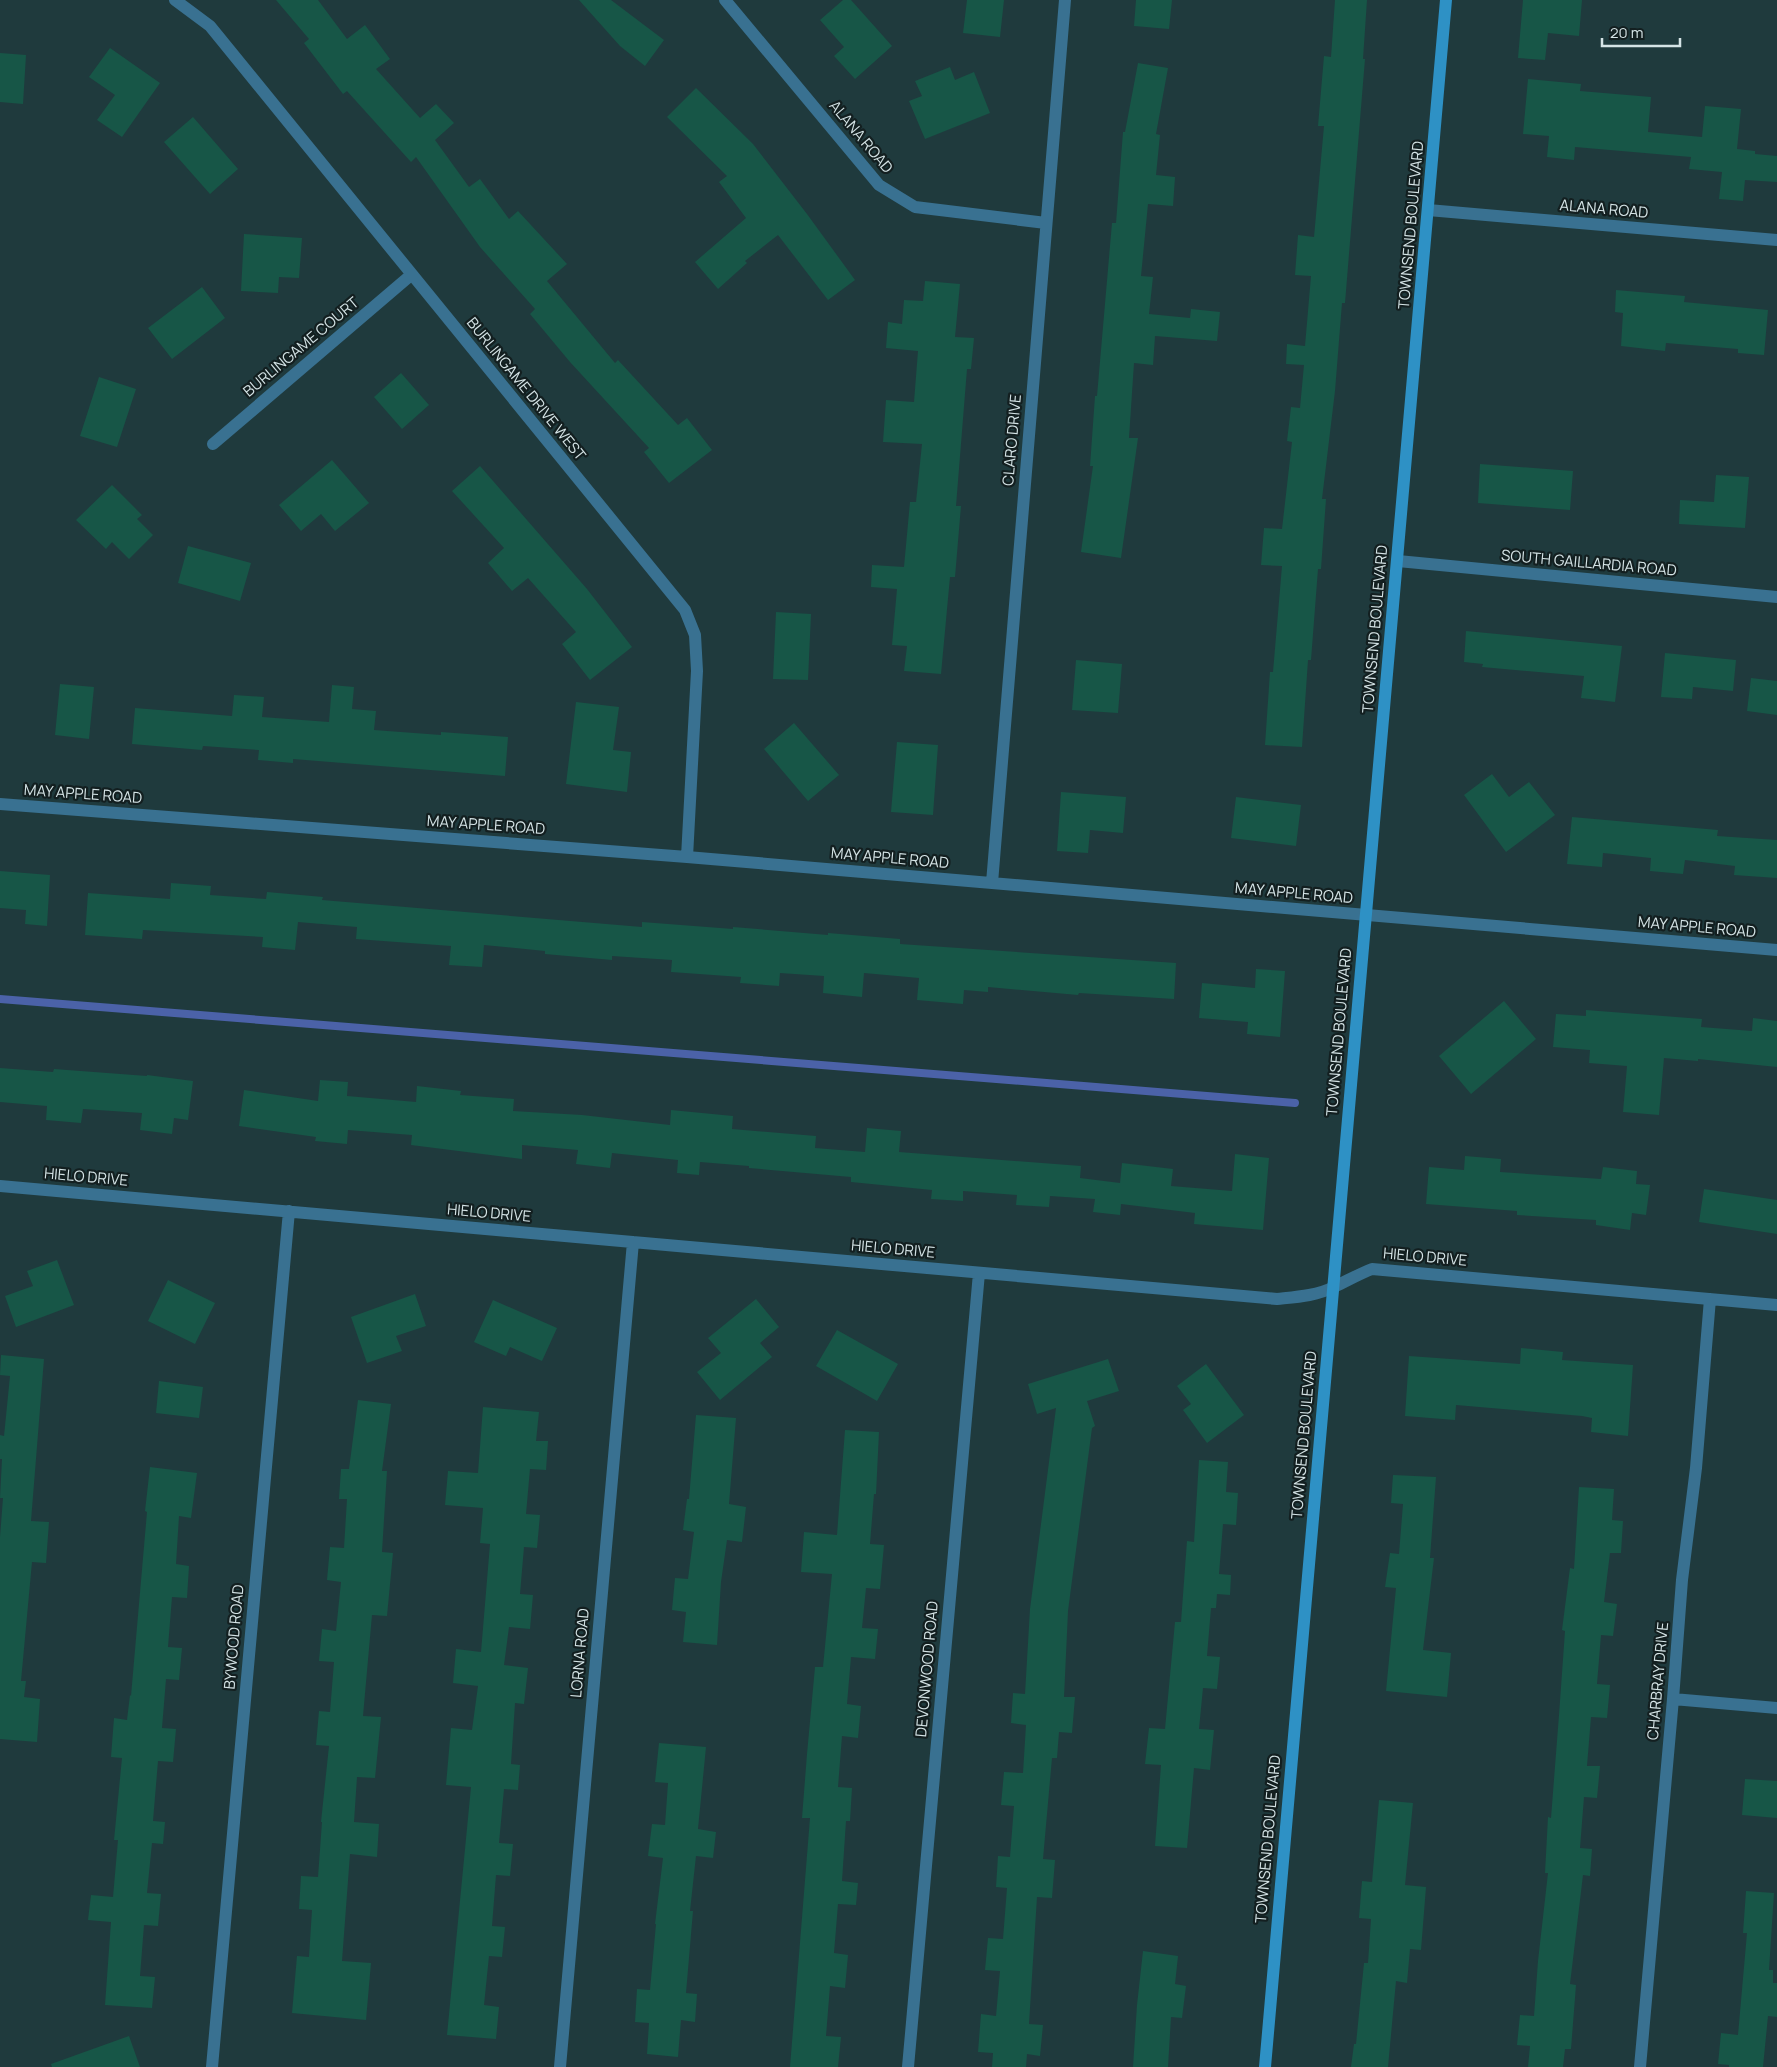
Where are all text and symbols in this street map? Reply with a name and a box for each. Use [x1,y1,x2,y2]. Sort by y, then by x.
scale bar [1602,15,1680,47]
text: 20 m [1610,22,1643,43]
street label: ALANA ROAD [825,96,898,178]
street label: TOWNSEND BOULEVARD [1393,140,1428,310]
street label: ALANA ROAD [1559,194,1649,223]
street label: BURLINGAME COURT [238,292,363,401]
street label: BURLINGAME DRIVE WEST [462,313,591,465]
street label: CLARO DRIVE [997,393,1026,487]
street label: TOWNSEND BOULEVARD [1357,544,1392,714]
street label: SOUTH GAILLARDIA ROAD [1500,544,1678,581]
street label: MAY APPLE ROAD [23,779,143,808]
street label: MAY APPLE ROAD [426,810,546,839]
street label: MAY APPLE ROAD [830,842,950,873]
street label: MAY APPLE ROAD [1234,877,1354,908]
street label: MAY APPLE ROAD [1637,911,1757,942]
street label: TOWNSEND BOULEVARD [1321,947,1356,1117]
street label: HIELO DRIVE [43,1162,129,1191]
street label: HIELO DRIVE [446,1198,532,1227]
street label: HIELO DRIVE [850,1234,936,1263]
street label: HIELO DRIVE [1382,1242,1468,1271]
street label: TOWNSEND BOULEVARD [1286,1350,1321,1520]
street label: BYWOOD ROAD [218,1584,249,1690]
street label: DEVONWOOD ROAD [910,1600,943,1738]
street label: LORNA ROAD [565,1607,594,1699]
street label: CHARBRAY DRIVE [1642,1621,1673,1741]
street label: TOWNSEND BOULEVARD [1250,1754,1285,1924]

